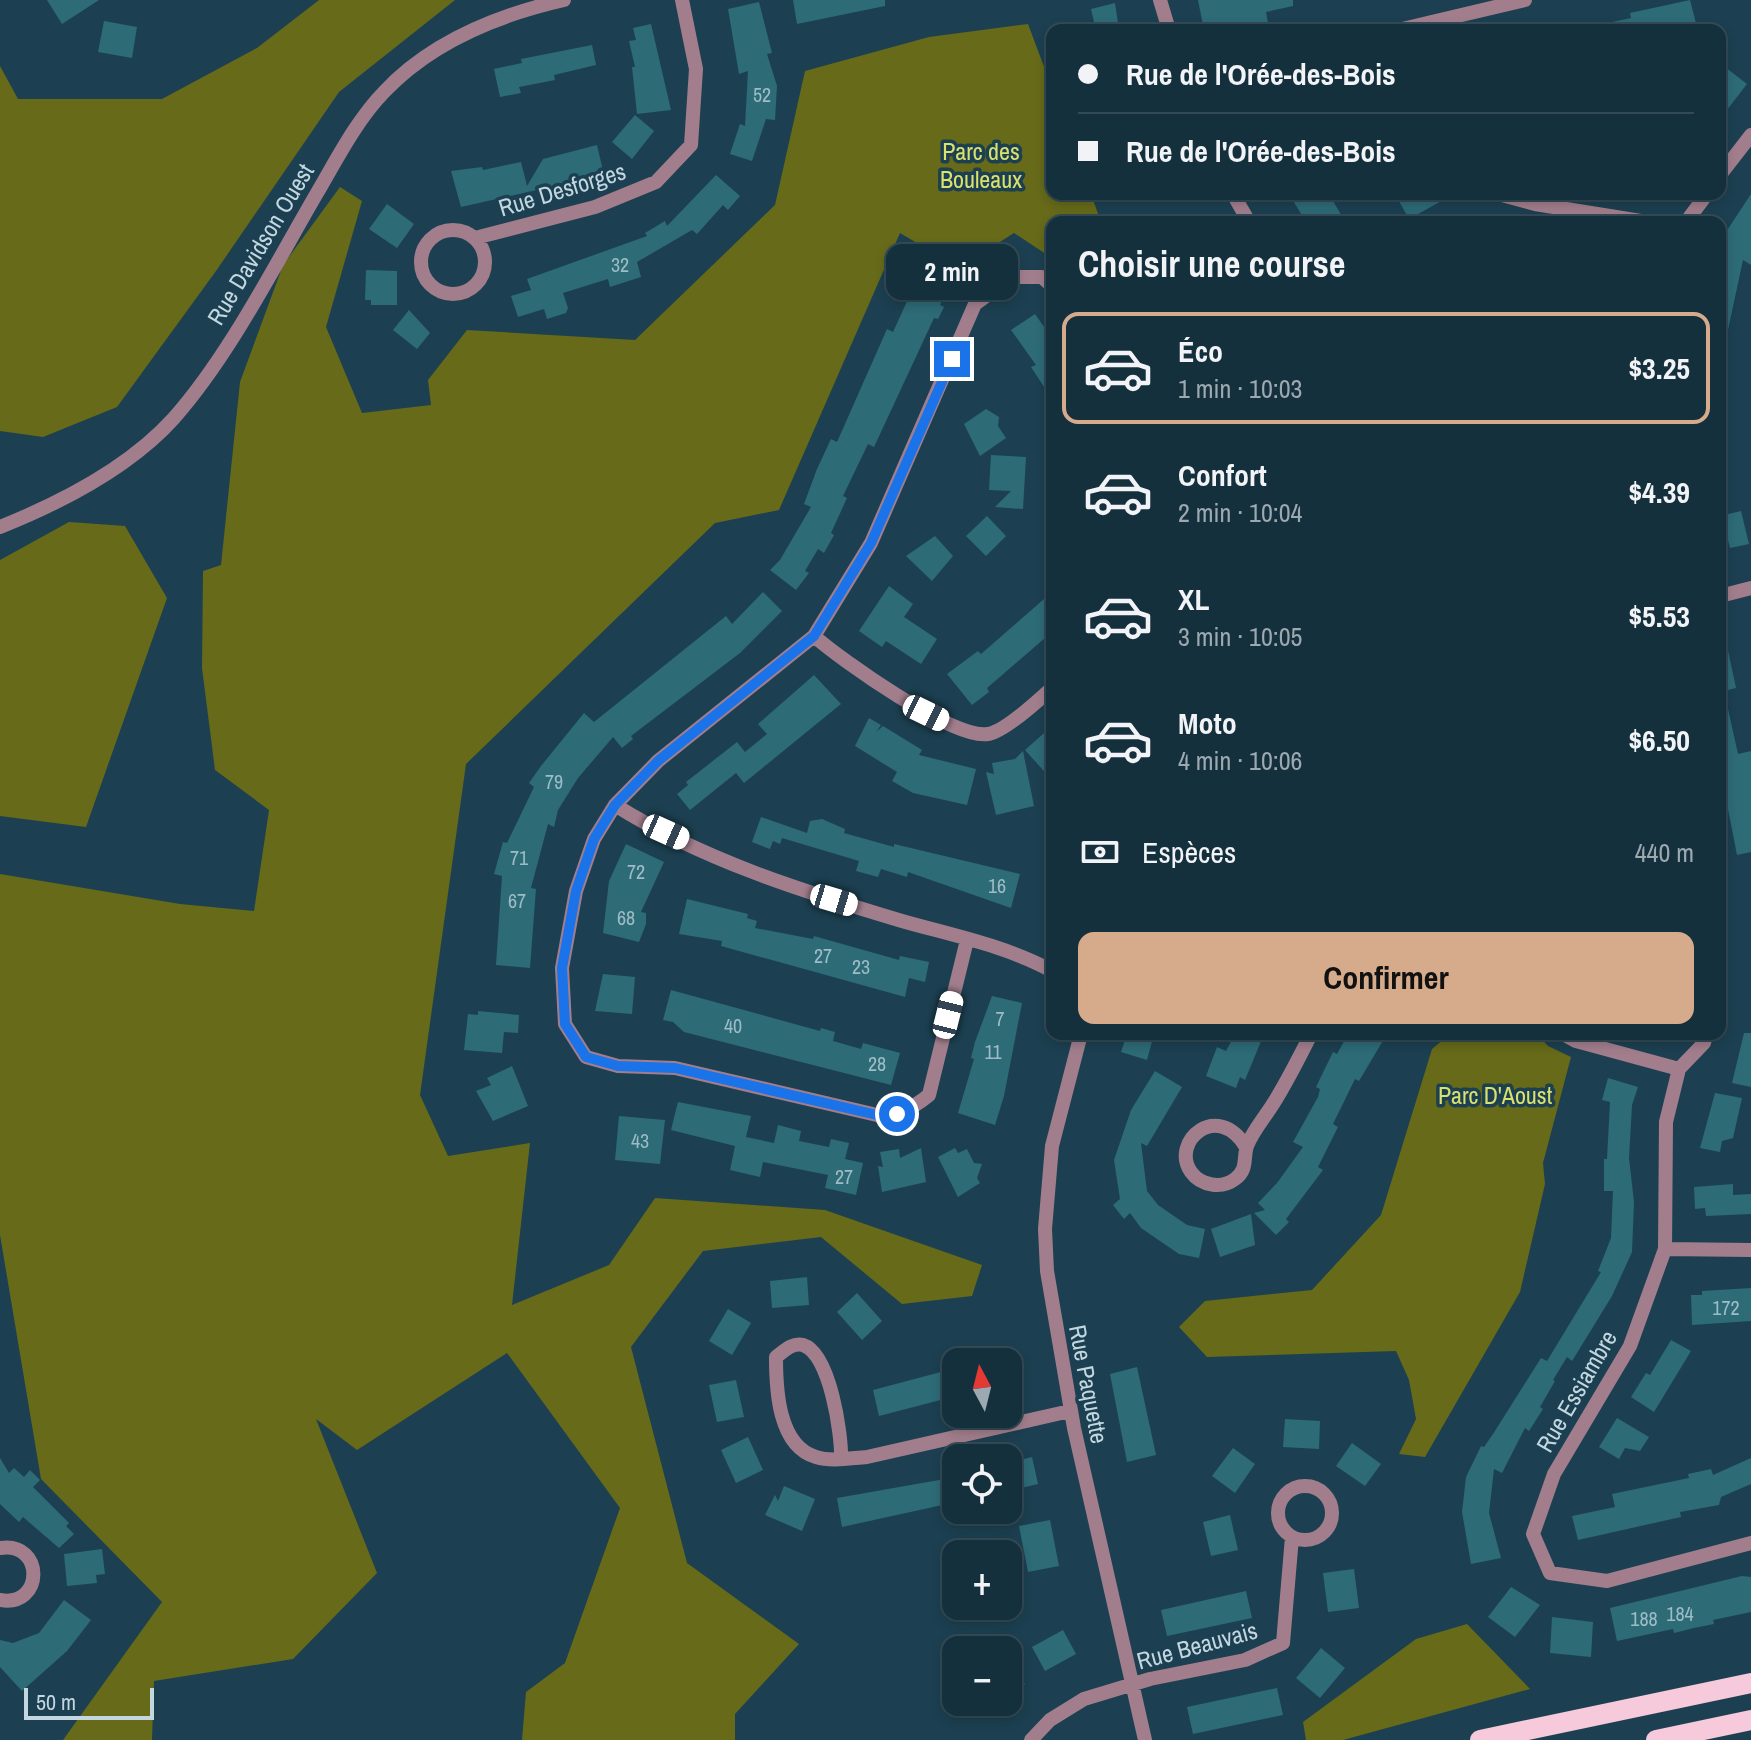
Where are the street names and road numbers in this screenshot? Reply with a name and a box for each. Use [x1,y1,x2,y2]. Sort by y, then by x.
street label: Rue Desforges [495,155,629,223]
street label: Rue Davidson Ouest [199,157,321,331]
street label: Rue Paquette [1062,1322,1116,1446]
street label: Rue Essiambre [1528,1324,1624,1458]
street label: Rue Beauvais [1133,1614,1261,1676]

